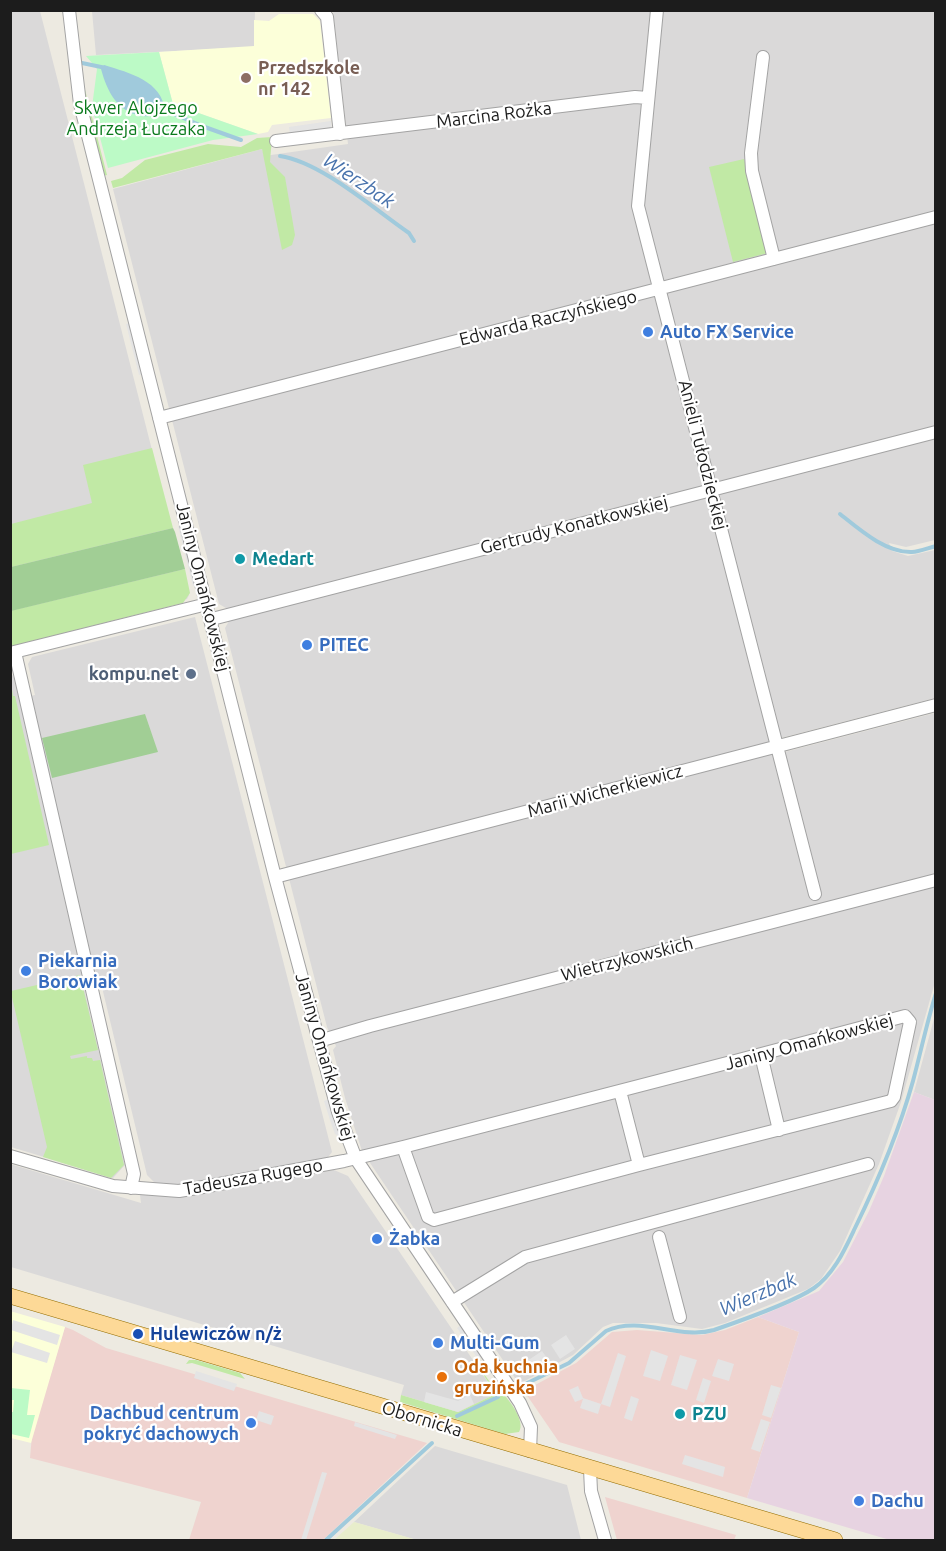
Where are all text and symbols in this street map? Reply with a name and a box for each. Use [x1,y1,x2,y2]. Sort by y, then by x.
place label: Przedszkole nr 142 [258,57,360,100]
marker: Przedszkole nr 142 [239,71,253,85]
park label: Skwer Alojzego Andrzeja Łuczaka [66,97,206,140]
street label: Marcina Rożka [435,97,553,133]
water label: Wierzbak [319,148,399,214]
street label: Edwarda Raczyńskiego [457,285,639,351]
place label: Auto FX Service [660,321,794,343]
marker: Auto FX Service [641,325,655,339]
street label: Anieli Tułodzieckiej [674,378,732,532]
street label: Gertrudy Konatkowskiej [478,491,670,559]
street label: Janiny Omańkowskiej [172,500,234,674]
place label: Medart [252,548,314,570]
marker: Medart [233,552,247,566]
place label: PITEC [319,634,369,656]
marker: PITEC [300,638,314,652]
place label: kompu.net [89,663,179,685]
marker: kompu.net [184,667,198,681]
street label: Marii Wicherkiewicz [525,760,685,822]
street label: Wietrzykowskich [559,932,695,986]
place label: Piekarnia Borowiak [38,950,118,992]
marker: Piekarnia Borowiak [19,964,33,978]
street label: Janiny Omańkowskiej [291,971,359,1143]
street label: Janiny Omańkowskiej [722,1009,896,1075]
street label: Tadeusza Rugego [182,1154,324,1200]
place label: Żabka [389,1228,440,1250]
marker: Żabka [370,1232,384,1246]
water label: Wierzbak [716,1267,800,1321]
place label: Hulewiczów n/ż [150,1323,282,1345]
marker: Hulewiczów n/ż [131,1327,145,1341]
place label: Multi-Gum [450,1332,539,1354]
marker: Multi-Gum [431,1336,445,1350]
place label: Oda kuchnia gruzińska [454,1356,558,1398]
marker: Oda kuchnia gruzińska [435,1370,449,1384]
street label: Obornicka [379,1397,465,1441]
place label: Dachbud centrum pokryć dachowych [83,1402,239,1444]
place label: PZU [692,1403,727,1425]
marker: PZU [673,1407,687,1421]
marker: Dachbud centrum pokryć dachowych [244,1416,258,1430]
place label: Dachu [871,1490,924,1512]
marker: Dachu [852,1494,866,1508]

